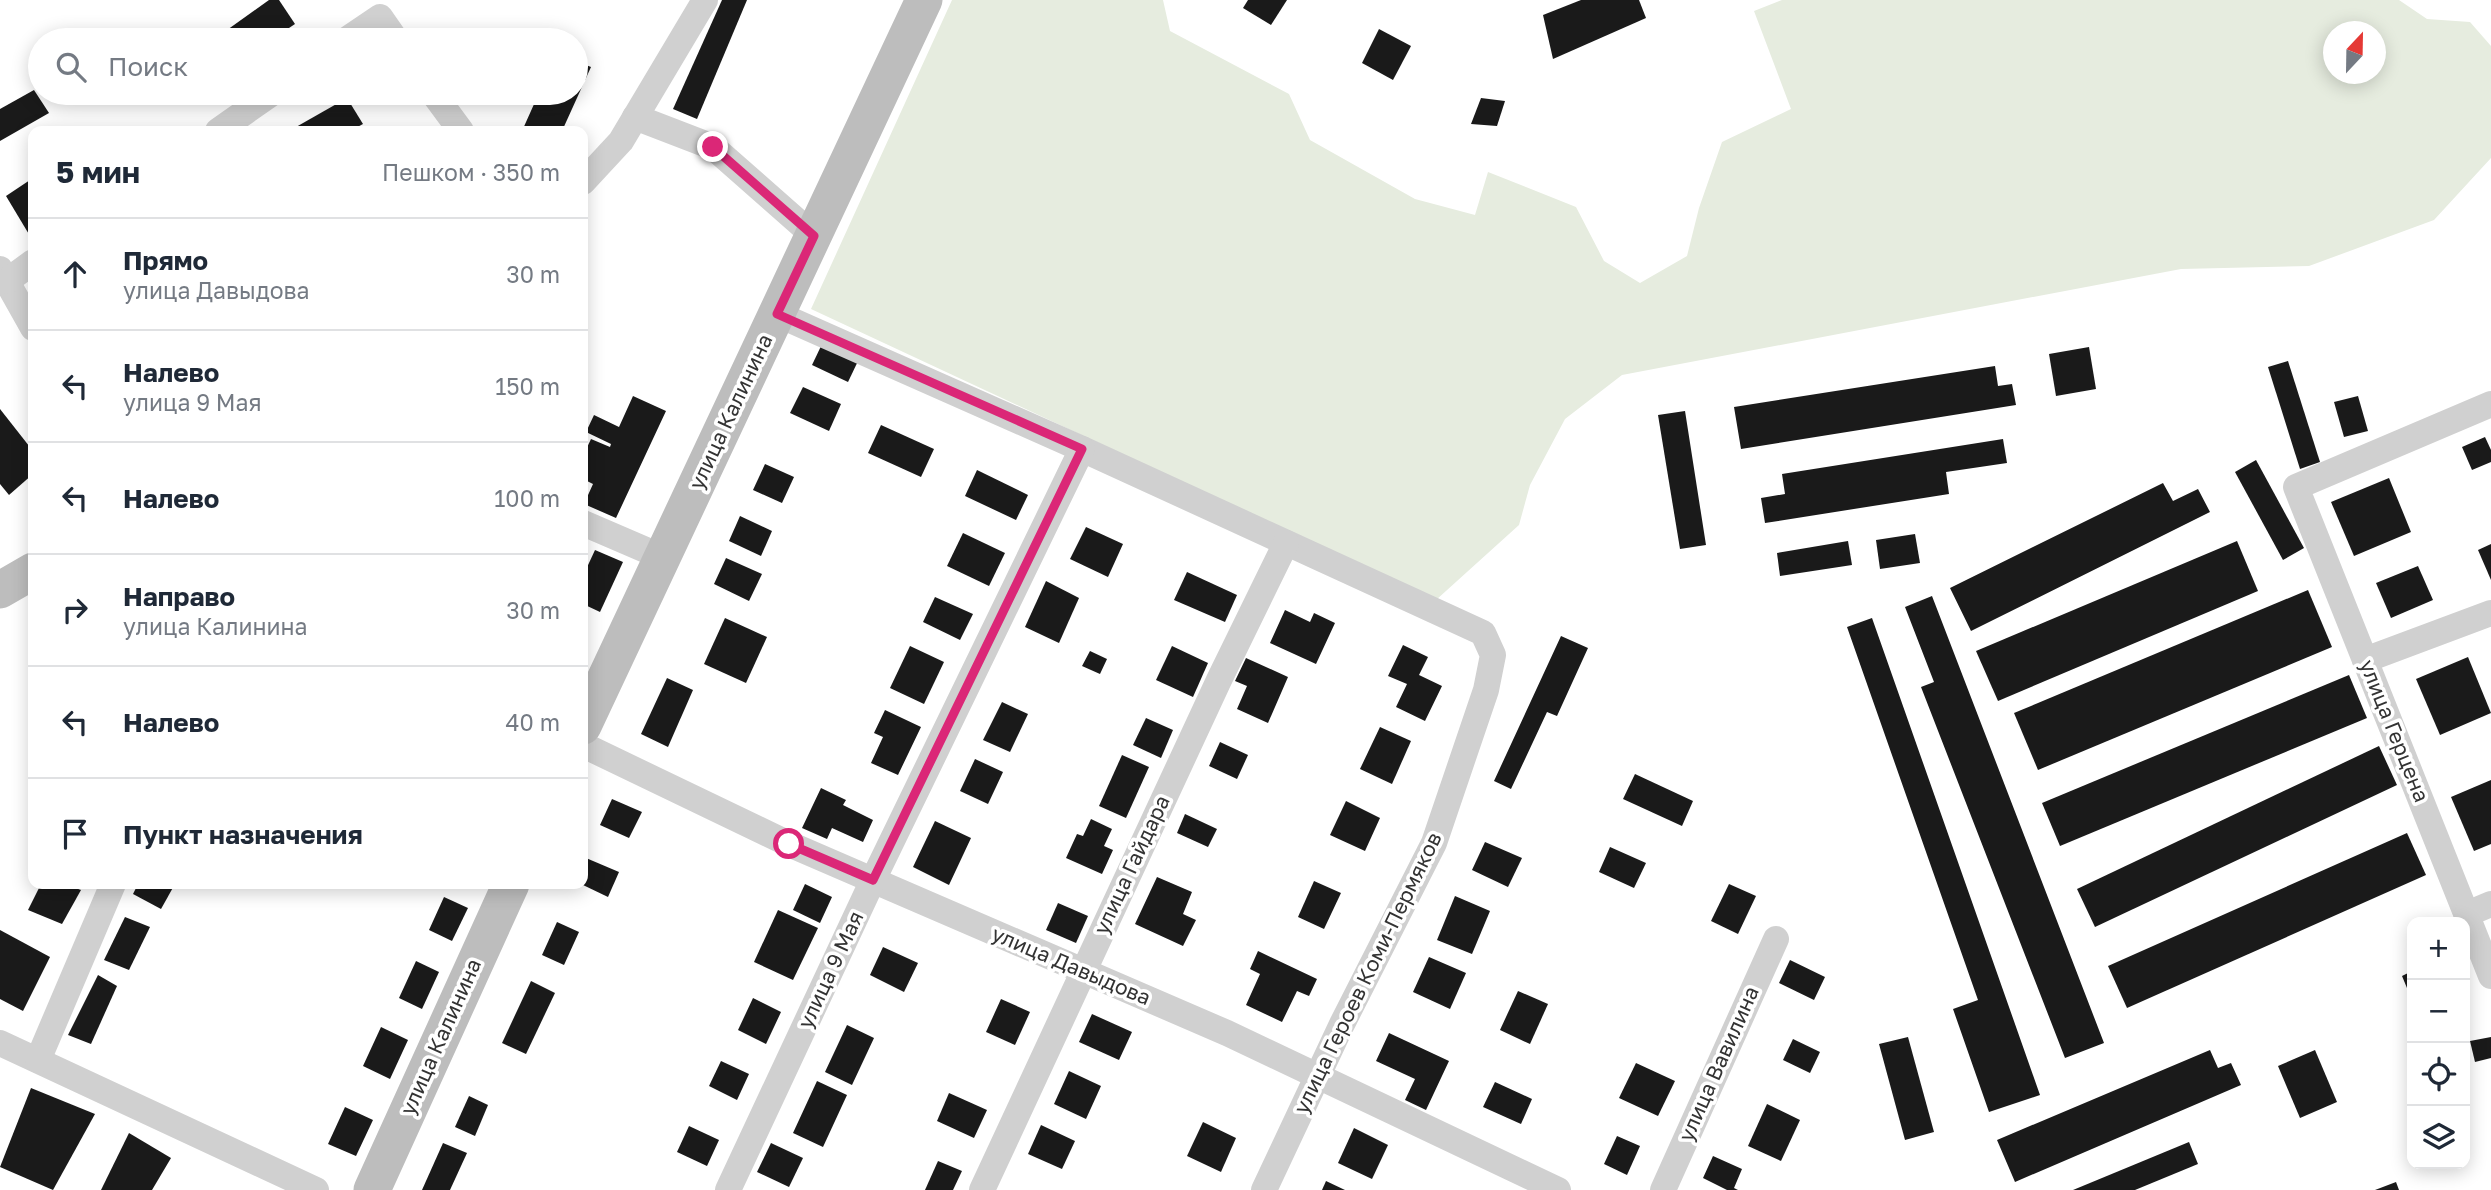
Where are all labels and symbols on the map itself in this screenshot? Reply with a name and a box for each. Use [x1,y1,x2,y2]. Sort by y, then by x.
north arrow [2323,21,2386,84]
route end [697,131,728,162]
street label: улица Калинина [683,330,777,493]
street label: улица Герцена [2355,656,2435,806]
street label: улица Гайдара [1087,791,1175,938]
route start [773,828,804,859]
street label: улица Героев Коми-Пермяков [1287,828,1447,1118]
street label: улица 9 Мая [792,907,869,1032]
street label: улица Давыдова [988,920,1155,1010]
street label: улица Калинина [394,954,486,1119]
street label: улица Вавилина [1672,982,1764,1145]

